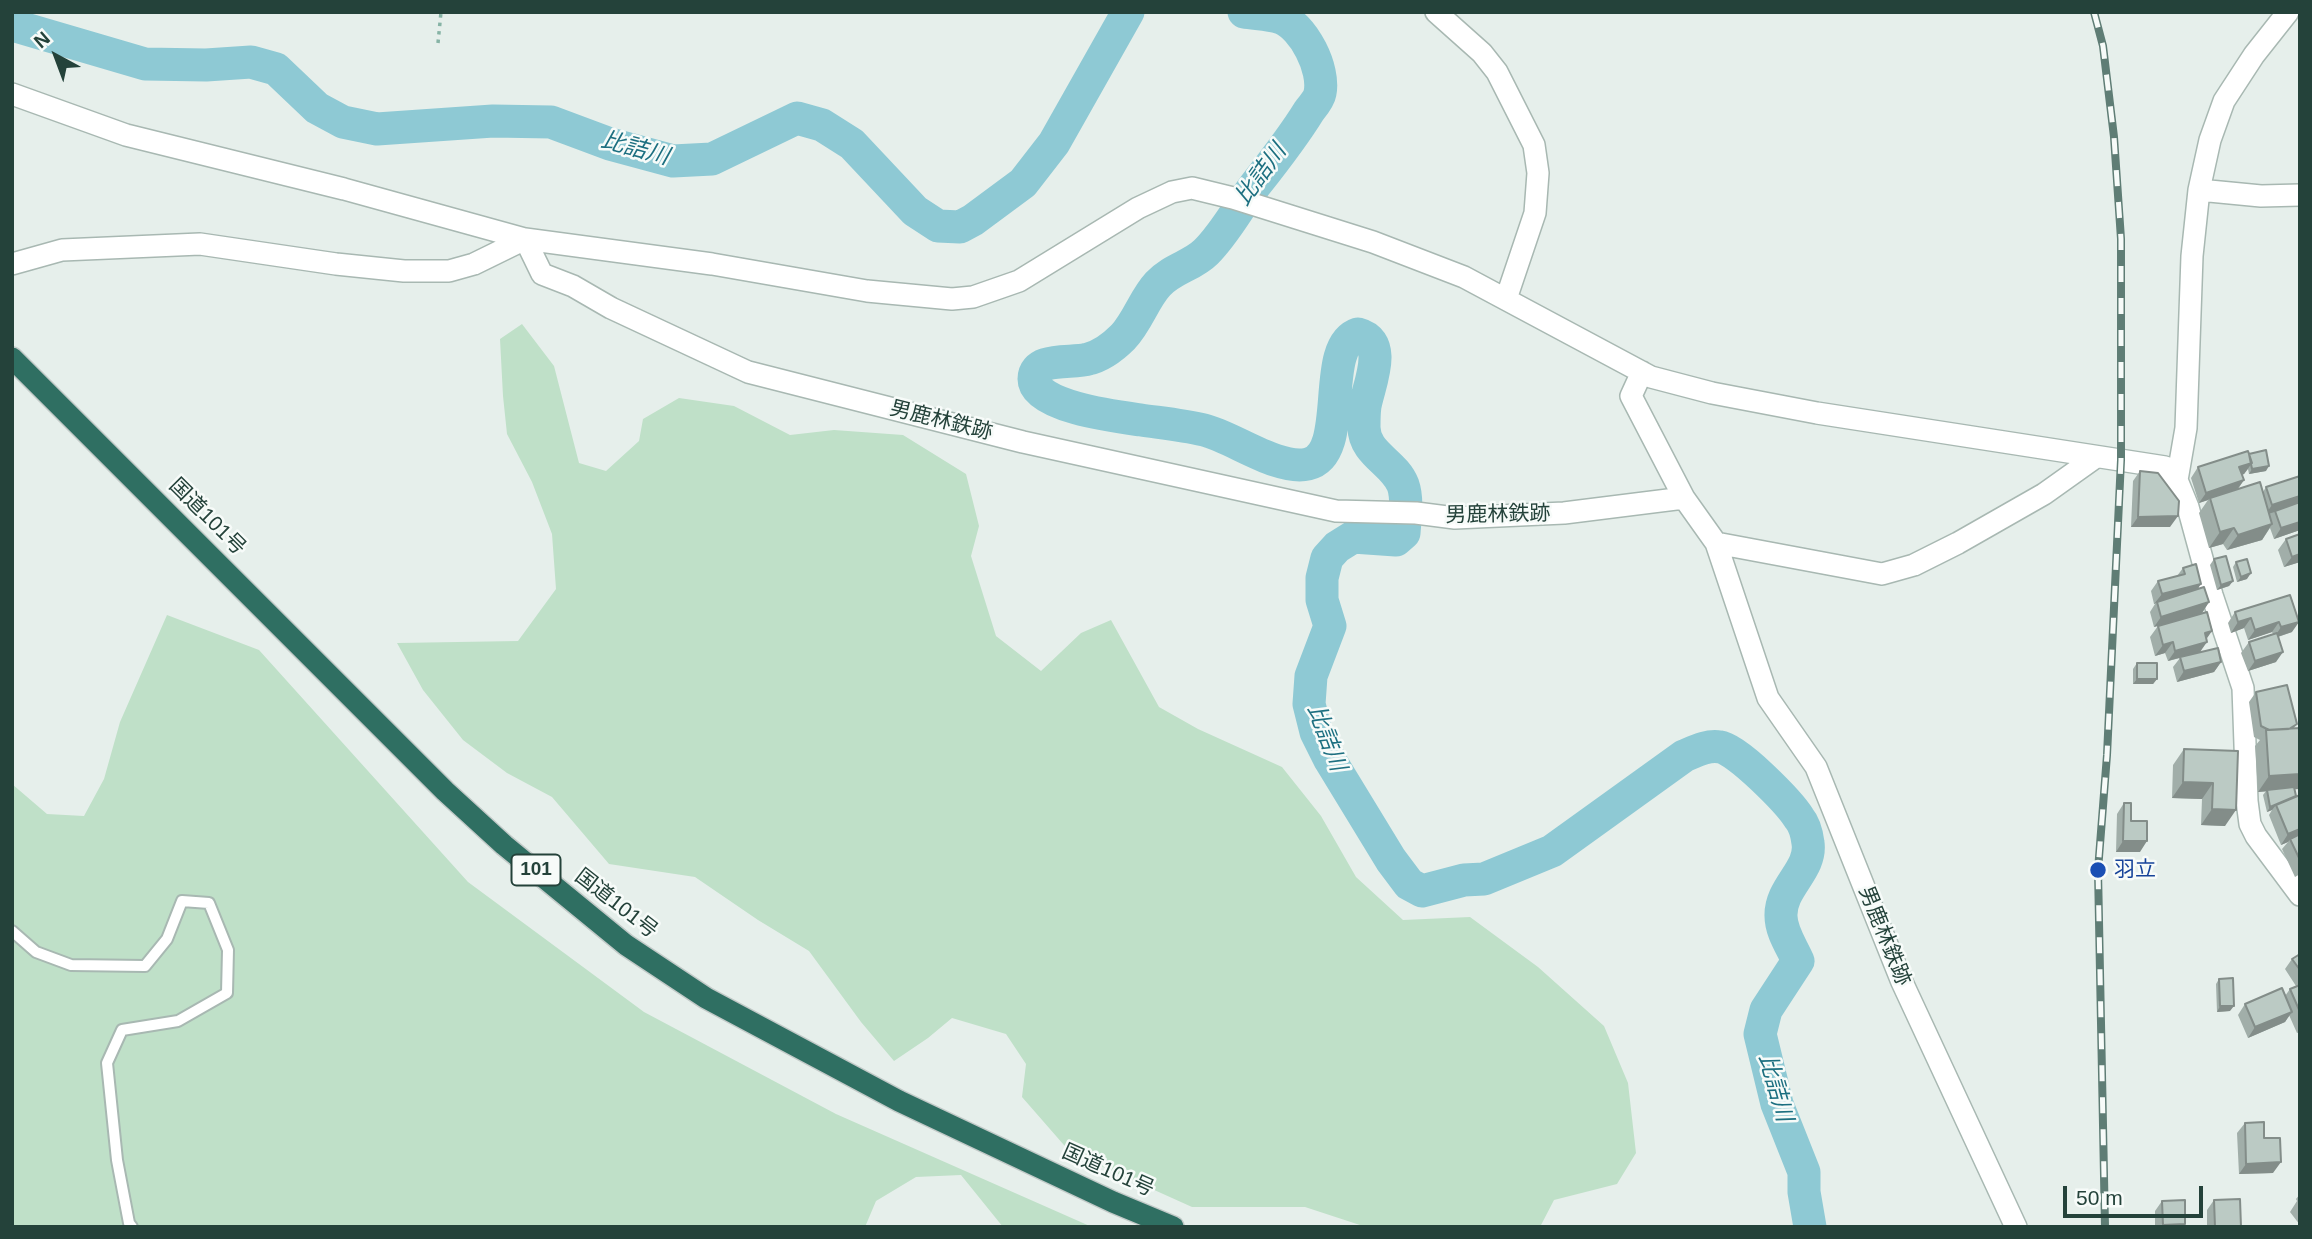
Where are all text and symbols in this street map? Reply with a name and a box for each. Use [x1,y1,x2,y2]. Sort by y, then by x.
north arrow [21,21,91,91]
text: N [30,27,54,52]
water label: 比詰川 [598,127,672,171]
water label: 比詰川 [1230,139,1292,211]
street label: 男鹿林鉄跡 [887,396,995,446]
street label: 国道101号 [163,473,251,561]
street label: 男鹿林鉄跡 [1445,501,1551,529]
water label: 比詰川 [1301,701,1351,775]
road number: 101 [512,855,560,886]
place label: 羽立 [2114,857,2156,883]
marker: 羽立 [2088,860,2108,880]
street label: 国道101号 [570,864,662,944]
street label: 男鹿林鉄跡 [1853,883,1915,989]
water label: 比詰川 [1752,1051,1798,1125]
street label: 国道101号 [1058,1140,1158,1202]
scale bar [2067,1172,2207,1216]
text: 50 m [2076,1186,2123,1209]

